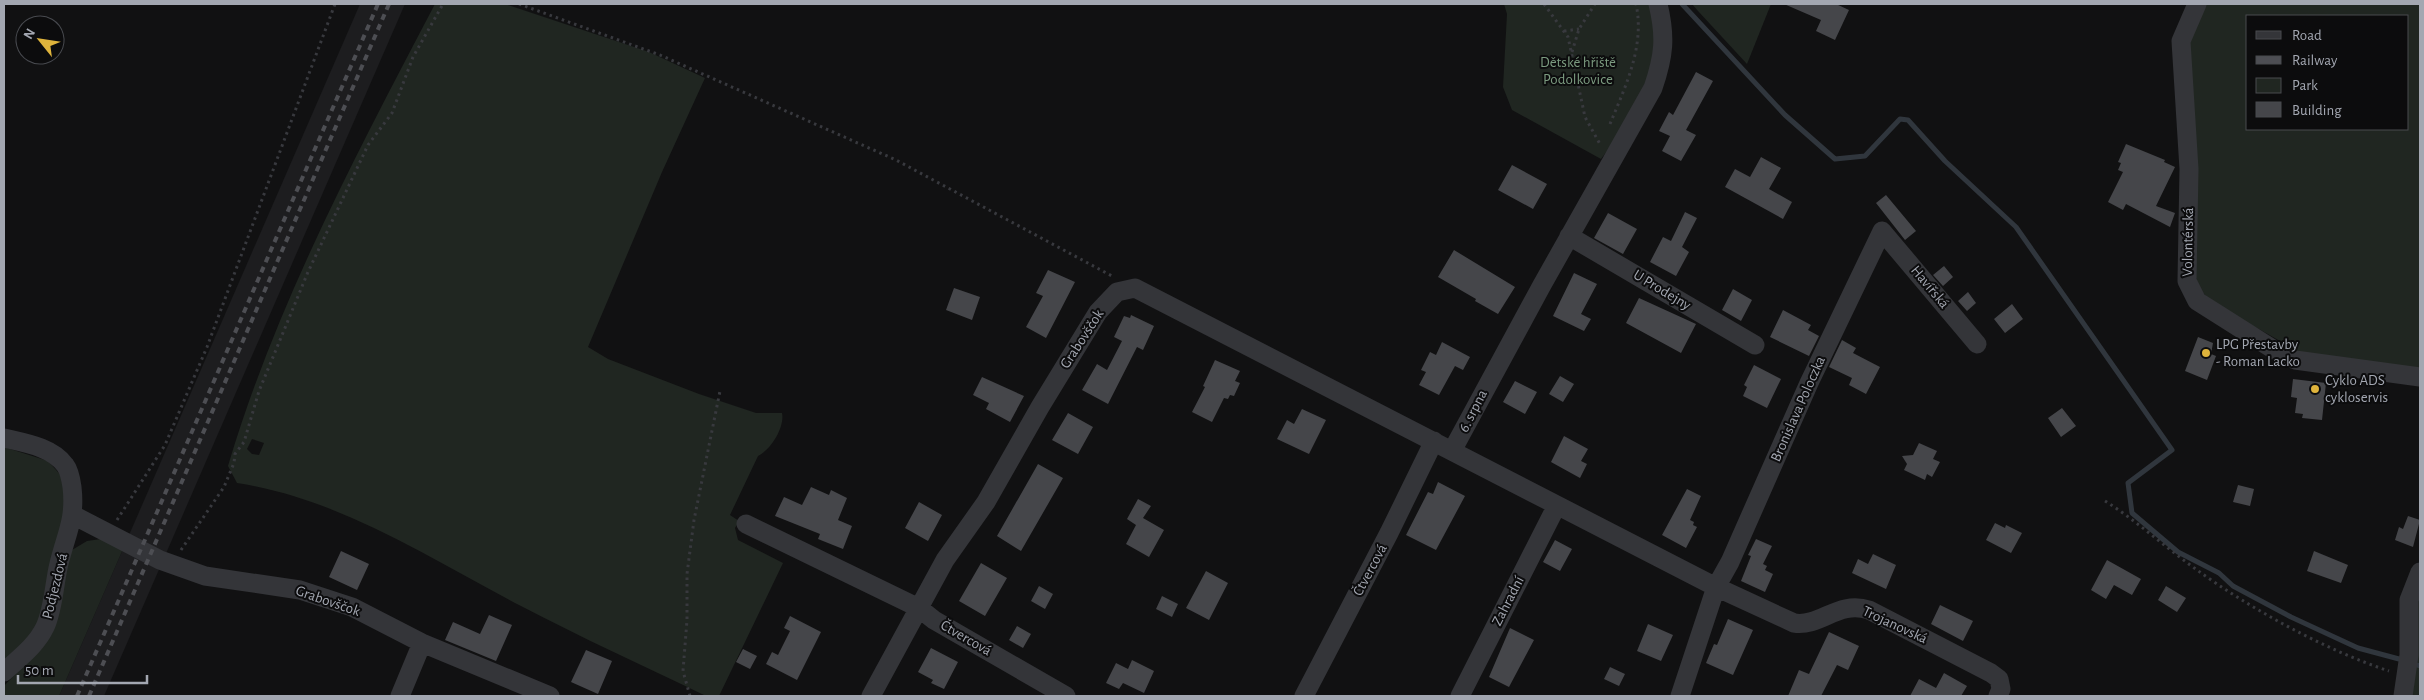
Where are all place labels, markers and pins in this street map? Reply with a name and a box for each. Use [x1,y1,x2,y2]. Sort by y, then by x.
place label: LPG Přestavby - Roman Lacko [2216,337,2300,369]
marker: LPG Přestavby - Roman Lacko [2200,347,2212,359]
place label: Cyklo ADS cykloservis [2325,373,2388,405]
marker: Cyklo ADS cykloservis [2309,383,2321,395]

